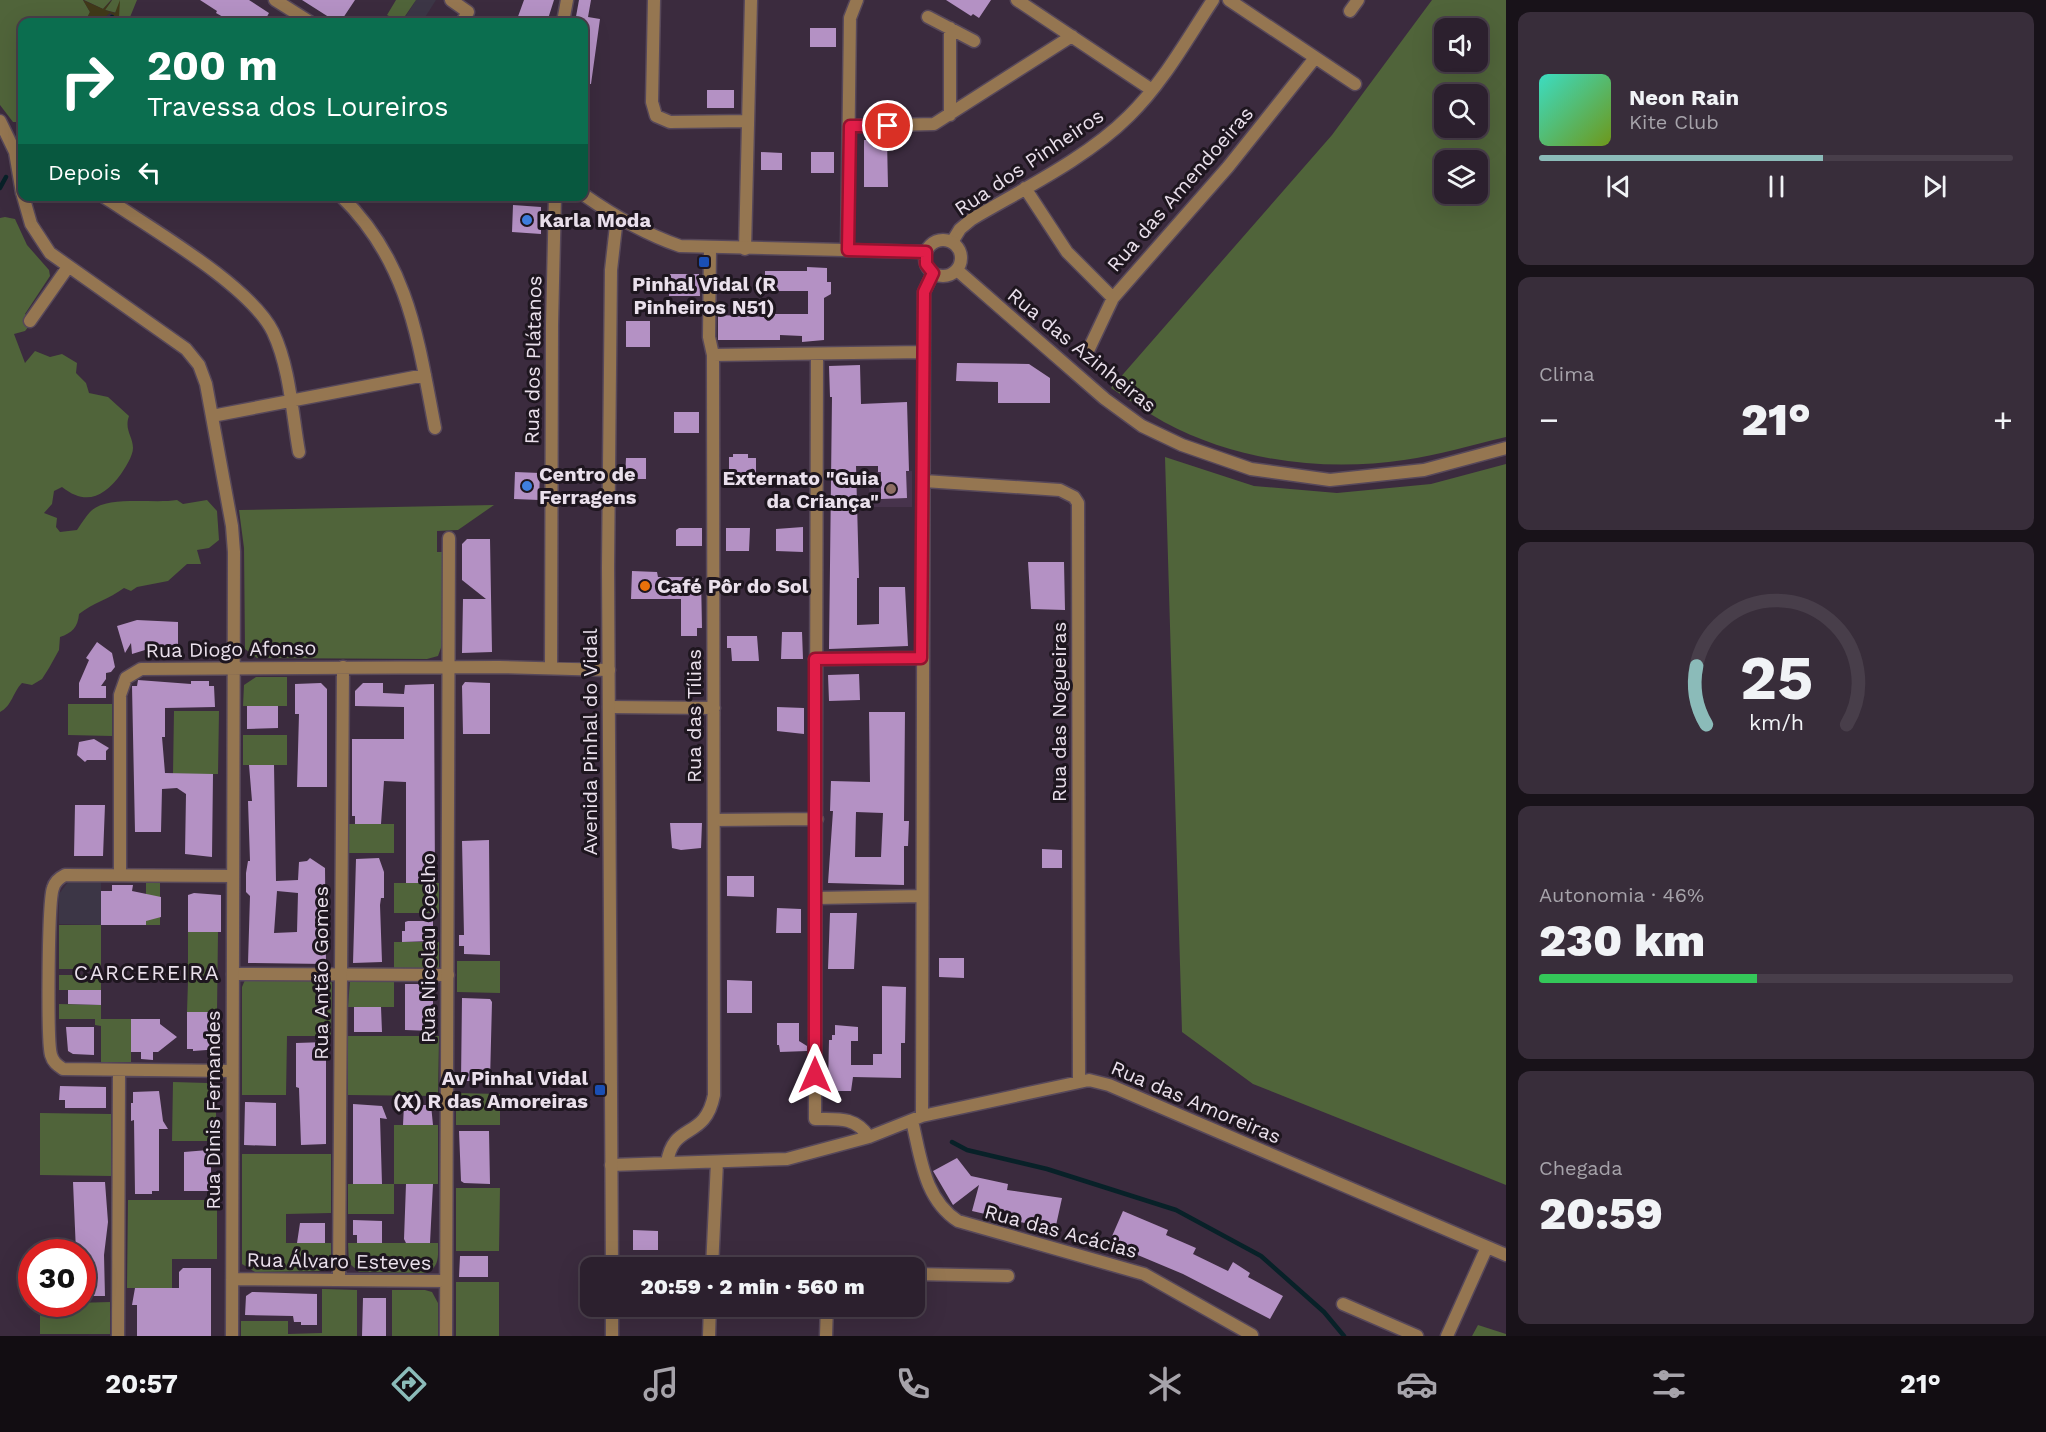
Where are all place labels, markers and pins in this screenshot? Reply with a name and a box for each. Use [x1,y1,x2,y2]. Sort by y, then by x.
pin [862,100,913,151]
place label: Karla Moda [539,208,651,232]
marker: Karla Moda [520,213,534,227]
marker: Pinhal Vidal (R Pinheiros N51) [697,255,711,269]
place label: Pinhal Vidal (R Pinheiros N51) [632,272,776,319]
place label: Centro de Ferragens [539,462,637,509]
place label: Externato "Guia da Criança" [722,466,879,513]
marker: Centro de Ferragens [520,479,534,493]
marker: Externato "Guia da Criança" [884,482,898,496]
place label: Café Pôr do Sol [657,574,809,598]
marker: Café Pôr do Sol [638,579,652,593]
place label: Av Pinhal Vidal (X) R das Amoreiras [393,1066,588,1113]
marker: Av Pinhal Vidal (X) R das Amoreiras [593,1083,607,1097]

